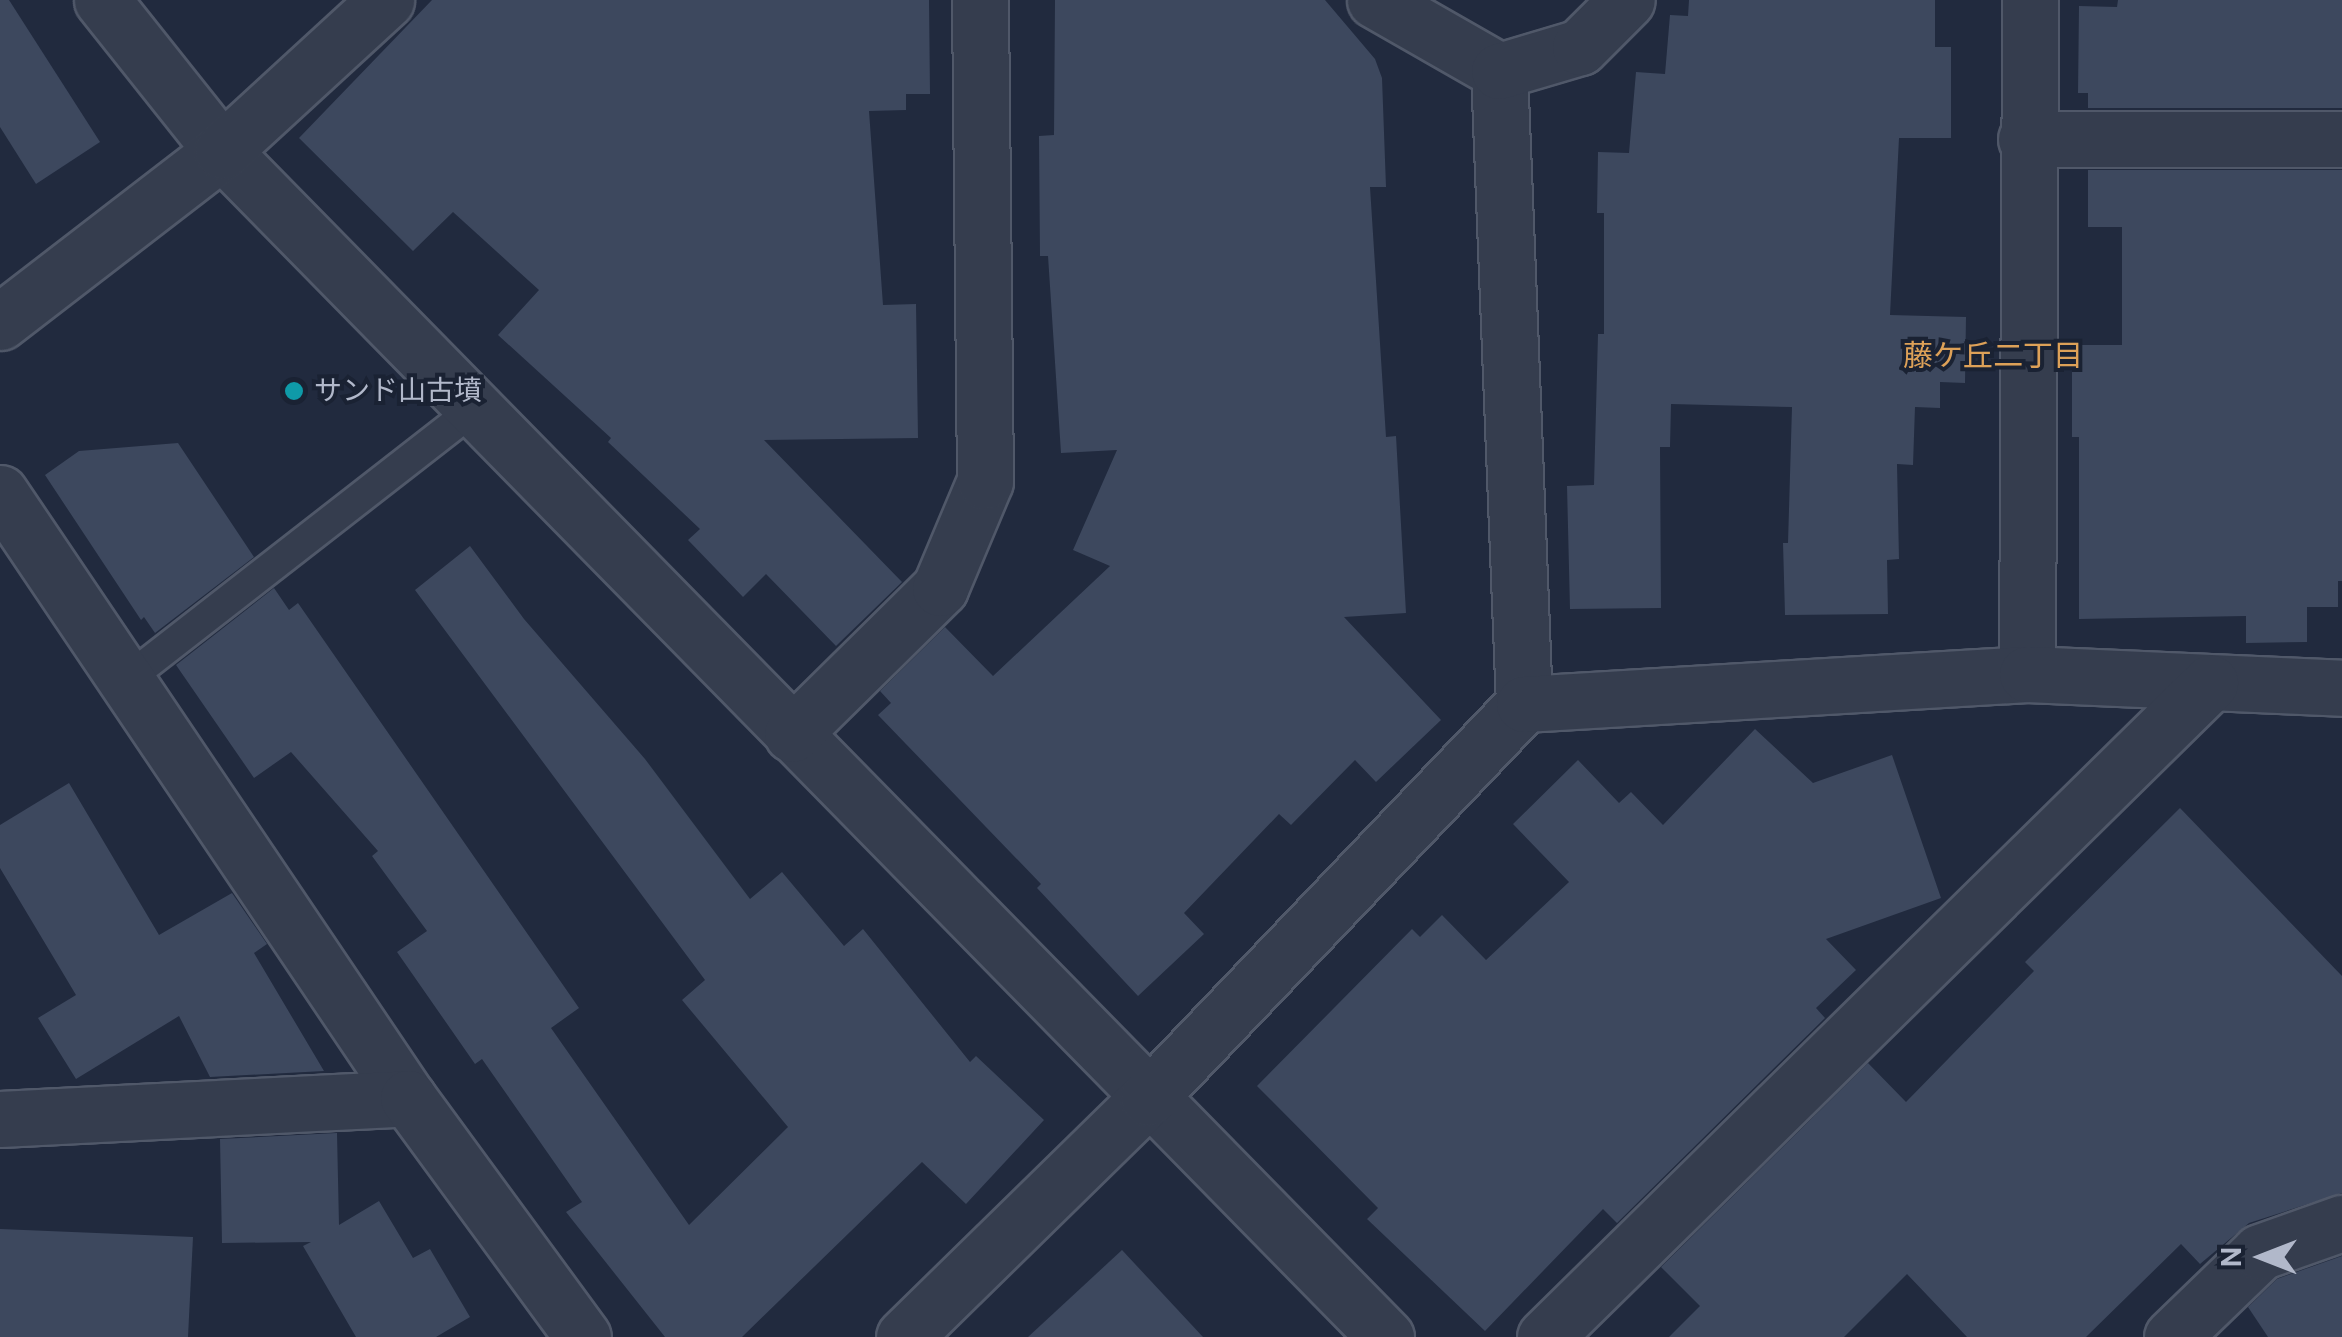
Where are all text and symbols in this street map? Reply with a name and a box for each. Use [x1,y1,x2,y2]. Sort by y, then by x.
district label: 藤ケ丘二丁目 [1903,338,2083,374]
place label: サンド山古墳 [314,374,482,408]
marker: サンド山古墳 [283,380,305,402]
north arrow [2212,1207,2312,1307]
text: N [2213,1247,2250,1267]

